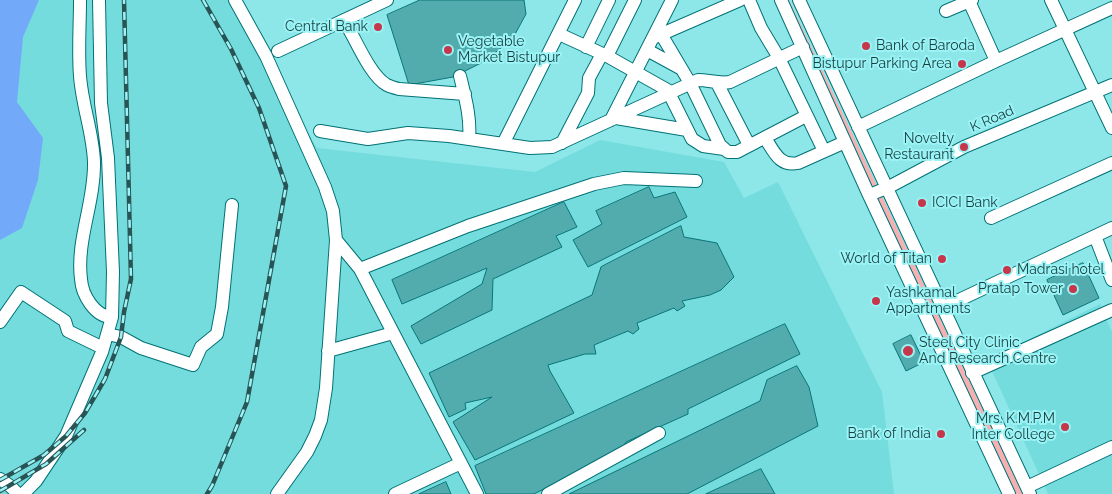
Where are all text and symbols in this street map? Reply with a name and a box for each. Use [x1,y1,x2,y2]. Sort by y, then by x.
place label: Central Bank [285,19,368,35]
marker: Central Bank [372,21,384,33]
place label: Vegetable Market Bistupur [458,34,560,66]
place label: Bank of Baroda [876,38,975,54]
marker: Bank of Baroda [860,40,872,52]
marker: Vegetable Market Bistupur [442,44,454,56]
place label: Bistupur Parking Area [812,56,952,72]
marker: Bistupur Parking Area [956,58,968,70]
street label: K Road [967,102,1017,136]
place label: Novelty Restaurant [884,131,954,164]
marker: Novelty Restaurant [958,141,970,153]
place label: ICICI Bank [932,195,998,211]
marker: ICICI Bank [916,197,928,209]
place label: World of Titan [840,251,932,267]
marker: World of Titan [936,253,948,265]
place label: Madrasi hotel [1017,262,1104,278]
marker: Madrasi hotel [1001,264,1013,276]
place label: Pratap Tower [978,281,1063,297]
marker: Pratap Tower [1067,283,1079,295]
place label: Yashkamal Appartments [886,285,971,318]
marker: Yashkamal Appartments [870,295,882,307]
place label: Steel City Clinic And Research Centre [919,335,1056,368]
marker: Steel City Clinic And Research Centre [901,344,915,358]
place label: Mrs. K.M.P.M Inter College [972,411,1055,444]
marker: Mrs. K.M.P.M Inter College [1059,421,1071,433]
place label: Bank of India [847,426,931,442]
marker: Bank of India [935,428,947,440]

